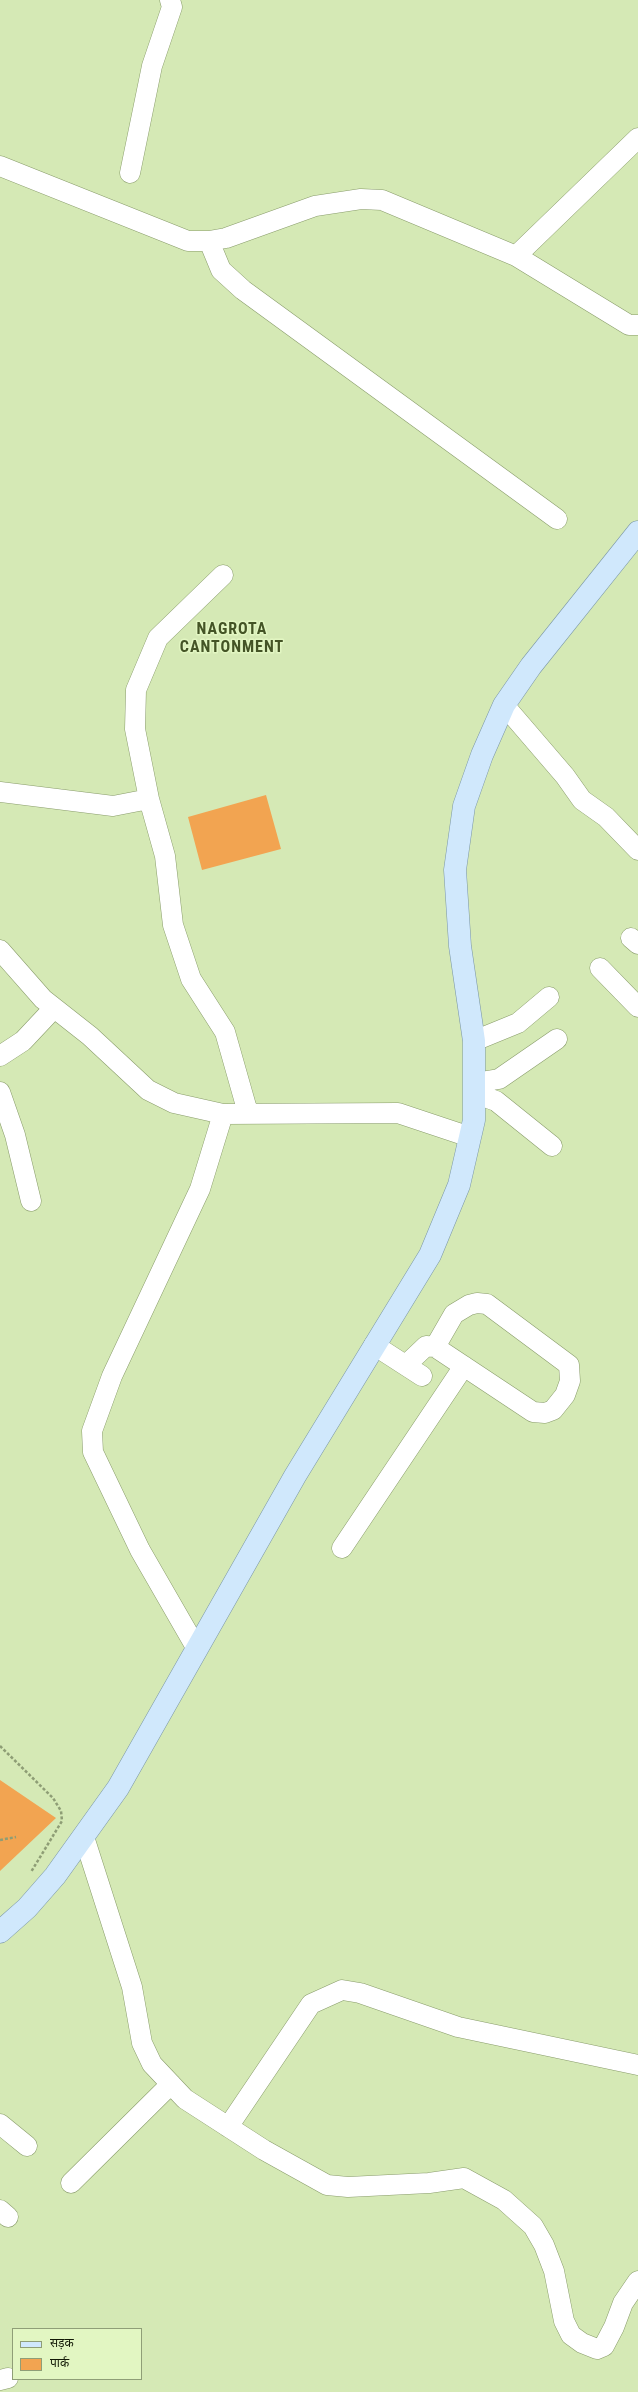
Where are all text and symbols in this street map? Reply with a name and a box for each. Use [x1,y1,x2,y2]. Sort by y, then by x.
district label: NAGROTA CANTONMENT [180,620,284,658]
legend [12,2328,142,2380]
text: सड़क [50,2336,74,2350]
text: पार्क [50,2356,69,2370]

